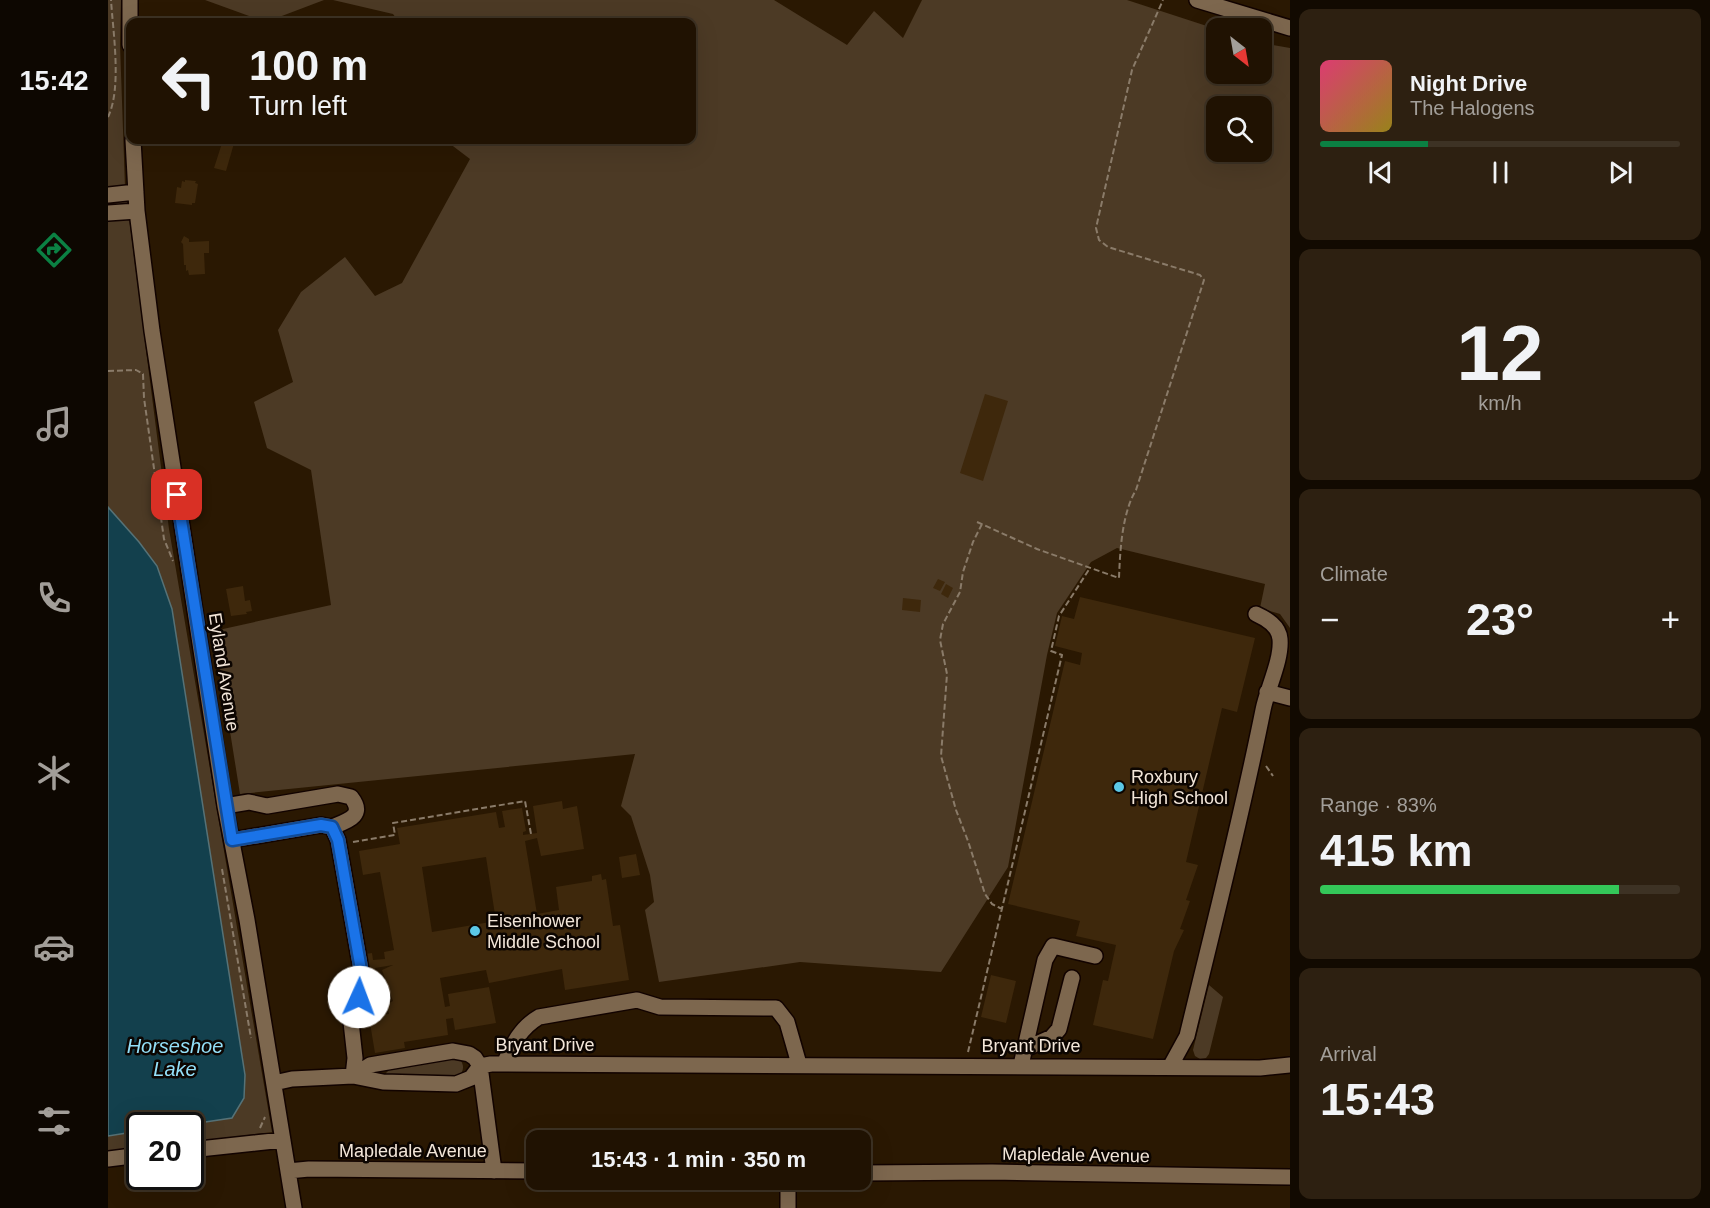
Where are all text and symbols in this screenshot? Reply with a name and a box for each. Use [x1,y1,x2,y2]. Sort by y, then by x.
north arrow [1206,18,1272,84]
map controls [1206,18,1272,162]
icon: left [150,42,228,120]
text: 100 m [249,42,368,89]
text: 15:42 [19,66,89,96]
text: Night Drive [1410,71,1527,96]
text: Turn left [249,91,347,121]
button: search [1206,96,1272,162]
text: The Halogens [1410,97,1535,119]
icon: previous [1364,156,1397,189]
icon: pause [1484,156,1517,189]
icon: next [1604,156,1637,189]
icon: directions [33,229,75,271]
text: 12 [1457,309,1543,397]
text: km/h [1478,392,1522,414]
icon: music [33,403,75,445]
pin [151,469,202,520]
icon: arrive [160,478,193,511]
text: Climate [1320,563,1388,585]
icon: phone [33,577,75,619]
text: 23° [1466,594,1534,645]
text: − [1320,601,1339,638]
text: + [1661,601,1680,638]
street label: Eyland Avenue [205,611,243,733]
icon: climate [33,752,75,794]
place label: Roxbury High School [1131,767,1228,808]
marker: Roxbury High School [1112,780,1126,794]
text: Range · 83% [1320,794,1437,816]
text: 415 km [1320,825,1473,876]
place label: Eisenhower Middle School [487,911,600,952]
marker: Eisenhower Middle School [468,924,482,938]
icon: car [33,926,75,968]
position arrow [327,965,391,1029]
water label: Horseshoe Lake [127,1035,223,1080]
street label: Bryant Drive [495,1035,595,1055]
street label: Bryant Drive [981,1036,1081,1056]
text: Arrival [1320,1043,1377,1065]
text: 15:43 [1320,1074,1435,1125]
icon: filters [33,1100,75,1142]
speed limit sign: 20 [126,1112,204,1190]
street label: Mapledale Avenue [339,1141,487,1161]
street label: Mapledale Avenue [1002,1144,1150,1166]
text: 15:43 · 1 min · 350 m [591,1147,806,1172]

